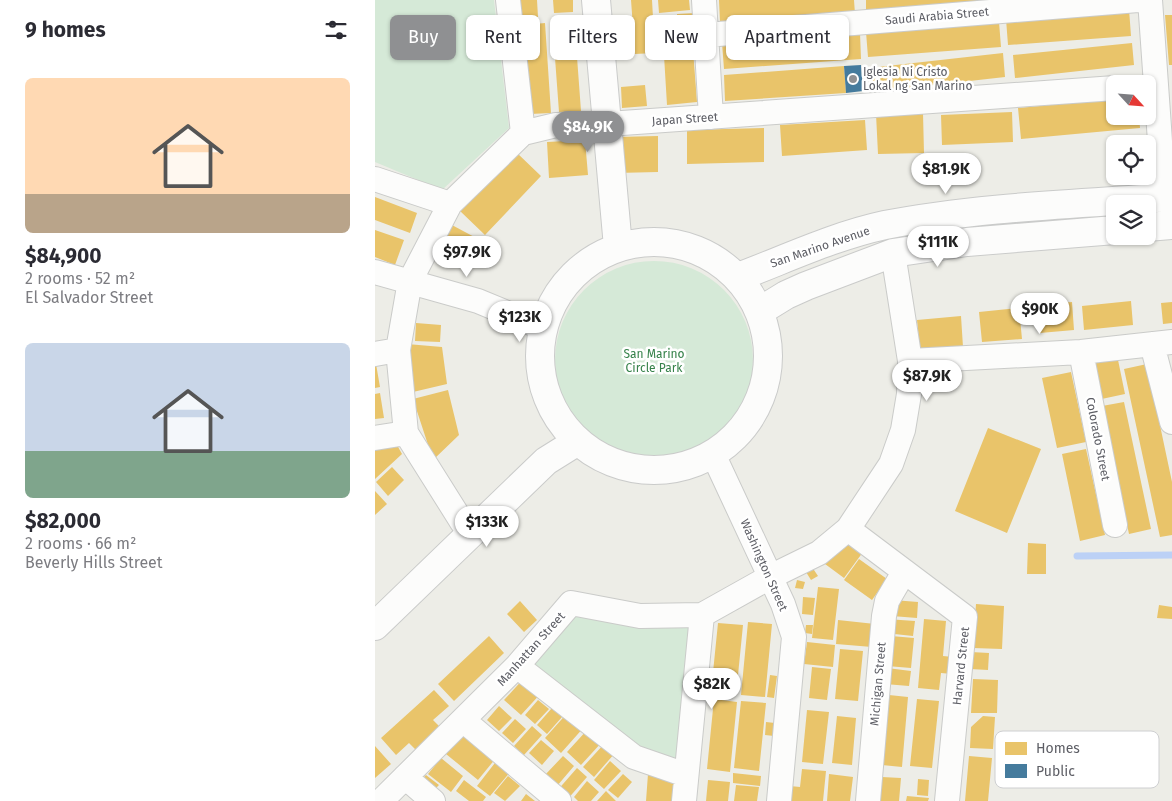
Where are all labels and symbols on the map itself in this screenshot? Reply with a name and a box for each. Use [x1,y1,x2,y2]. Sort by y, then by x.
street label: Saudi Arabia Street [884,4,990,28]
place label: Iglesia Ni Cristo Lokal ng San Marino [863,65,972,93]
marker: Iglesia Ni Cristo Lokal ng San Marino [847,73,859,85]
north arrow [1106,75,1156,125]
pin: $84.9K [547,110,629,153]
street label: Japan Street [651,110,719,128]
pin: $81.9K [905,152,987,195]
street label: San Marino Avenue [768,223,872,271]
pin: $111K [903,226,973,268]
pin: $97.9K [426,236,508,278]
pin: $90K [1010,292,1070,335]
pin: $123K [485,300,555,343]
park label: San Marino Circle Park [623,347,685,375]
pin: $87.9K [886,360,968,402]
street label: Colorado Street [1083,396,1113,483]
pin: $133K [452,506,522,548]
street label: Washington Street [737,517,791,614]
street label: Manhattan Street [494,609,568,689]
street label: Harvard Street [950,625,972,706]
street label: Michigan Street [867,641,889,727]
pin: $82K [682,668,742,710]
legend [995,731,1159,788]
text: Homes [1036,740,1080,757]
text: Public [1036,763,1075,780]

